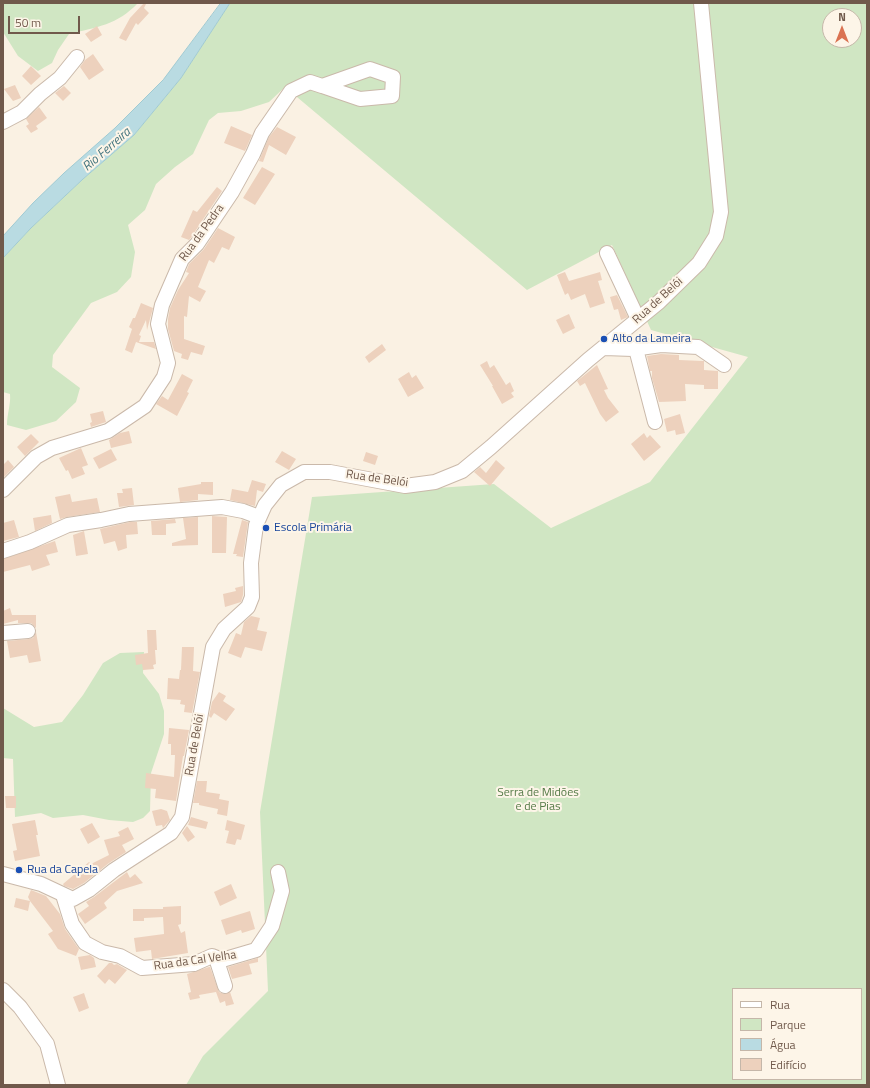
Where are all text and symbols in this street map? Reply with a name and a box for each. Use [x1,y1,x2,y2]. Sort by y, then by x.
scale bar [10,8,82,34]
north arrow [822,8,862,48]
text: N [838,9,846,25]
text: 50 m [15,13,41,32]
water label: Rio Ferreira [80,125,134,175]
street label: Rua da Pedra [176,202,228,264]
street label: Rua de Belói [630,275,686,327]
place label: Alto da Lameira [612,332,691,346]
marker: Alto da Lameira [599,334,609,344]
street label: Rua de Belói [345,468,409,490]
place label: Escola Primária [274,521,352,535]
marker: Escola Primária [261,523,271,533]
street label: Rua de Belói [182,713,208,777]
park label: Serra de Midões e de Pias [497,786,579,814]
place label: Rua da Capela [27,863,98,877]
marker: Rua da Capela [14,865,24,875]
street label: Rua da Cal Velha [153,948,237,974]
legend [732,988,862,1080]
text: Rua [770,995,790,1014]
text: Parque [770,1015,806,1034]
text: Água [770,1035,796,1054]
text: Edifício [770,1055,806,1074]

